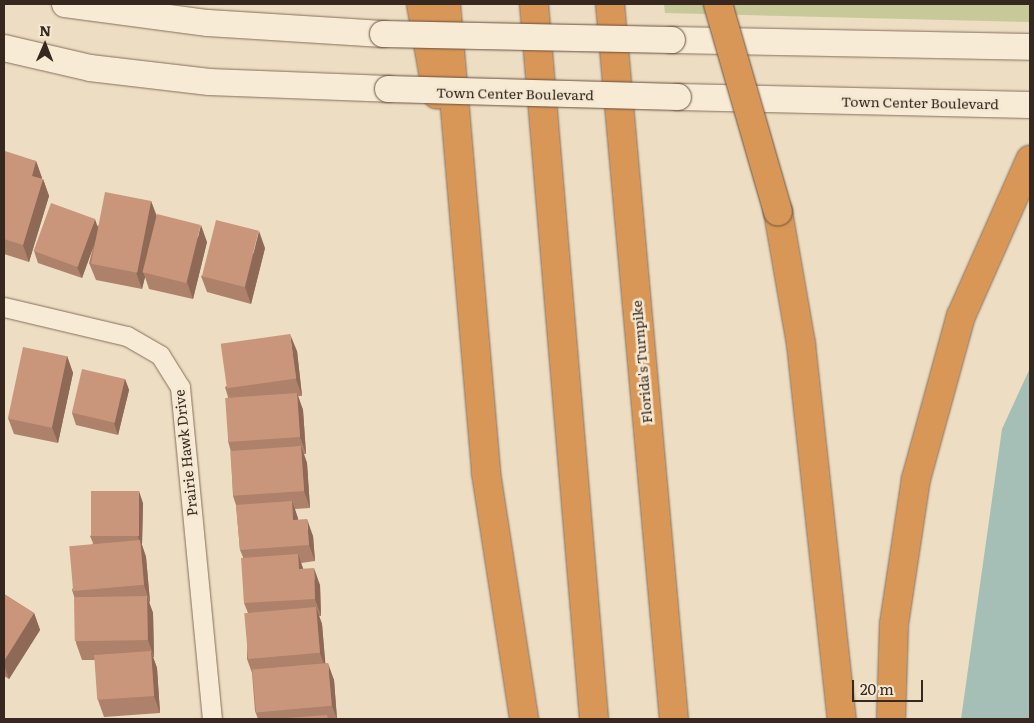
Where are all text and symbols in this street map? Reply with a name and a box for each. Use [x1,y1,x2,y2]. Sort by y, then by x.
north arrow [20,20,70,70]
text: N [39,20,51,40]
street label: Town Center Boulevard [436,83,594,103]
street label: Town Center Boulevard [841,92,999,112]
street label: Florida's Turnpike [627,300,655,424]
street label: Prairie Hawk Drive [170,389,200,517]
scale bar [854,670,925,702]
text: 20 m [860,677,894,700]

